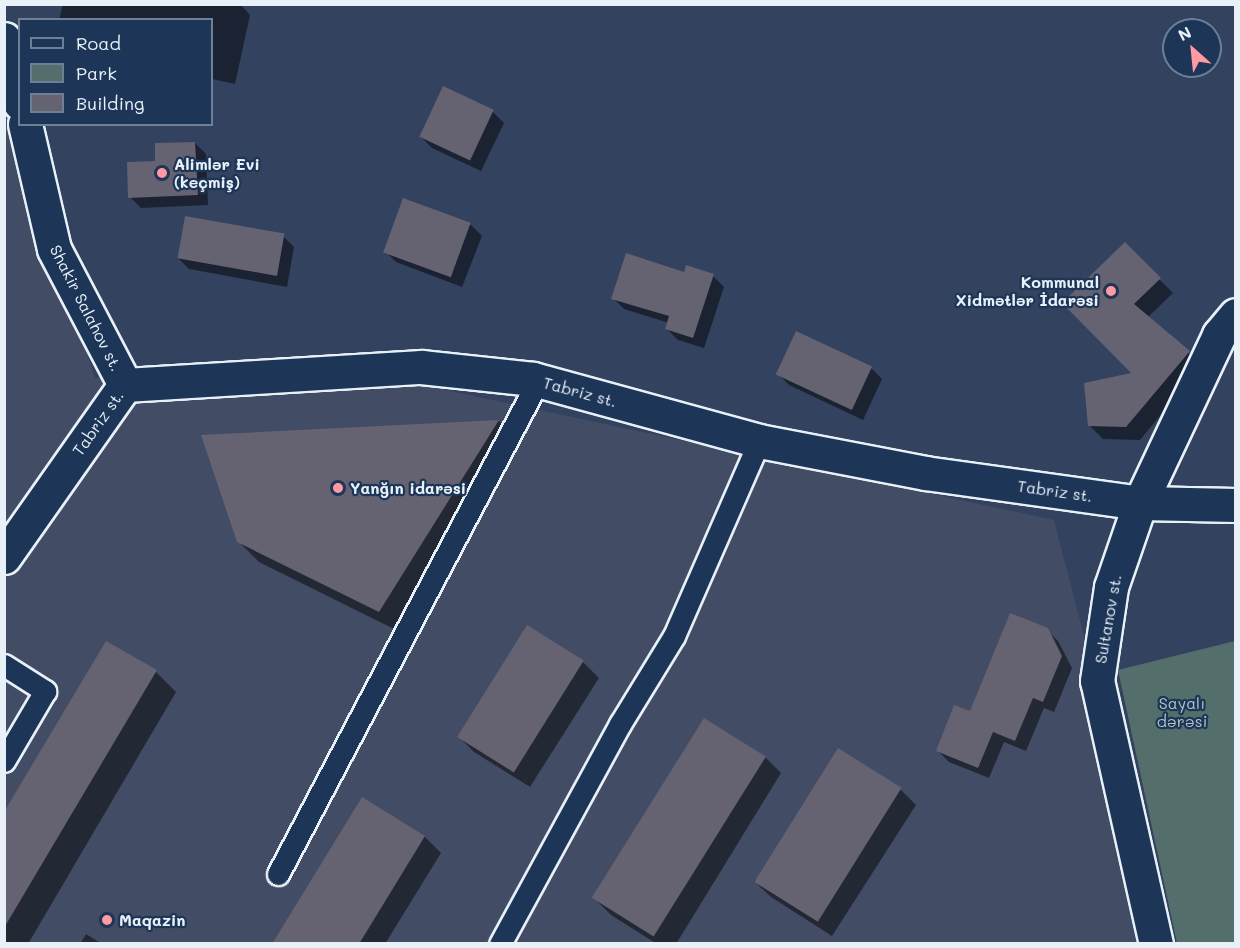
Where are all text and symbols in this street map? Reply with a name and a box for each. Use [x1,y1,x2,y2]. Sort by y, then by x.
legend [18,18,213,126]
north arrow [1162,18,1222,78]
text: N [1174,21,1195,45]
text: Road [76,31,121,55]
text: Park [76,61,117,85]
text: Building [76,91,144,115]
place label: Alimlər Evi (keçmiş) [174,154,260,192]
marker: Alimlər Evi (keçmiş) [155,166,169,180]
street label: Shakir Salahov st. [46,242,126,374]
place label: Kommunal Xidmətlər İdarəsi [956,272,1099,310]
marker: Kommunal Xidmətlər İdarəsi [1104,284,1118,298]
street label: Tabriz st. [541,373,619,411]
street label: Tabriz st. [68,387,128,459]
street label: Tabriz st. [1016,476,1094,506]
place label: Yanğın idarəsi [350,478,466,498]
marker: Yanğın idarəsi [331,481,345,495]
street label: Sultanov st. [1091,573,1125,665]
park label: Sayalı dərəsi [1157,693,1207,731]
place label: Maqazin [119,910,186,930]
marker: Maqazin [100,913,114,927]

